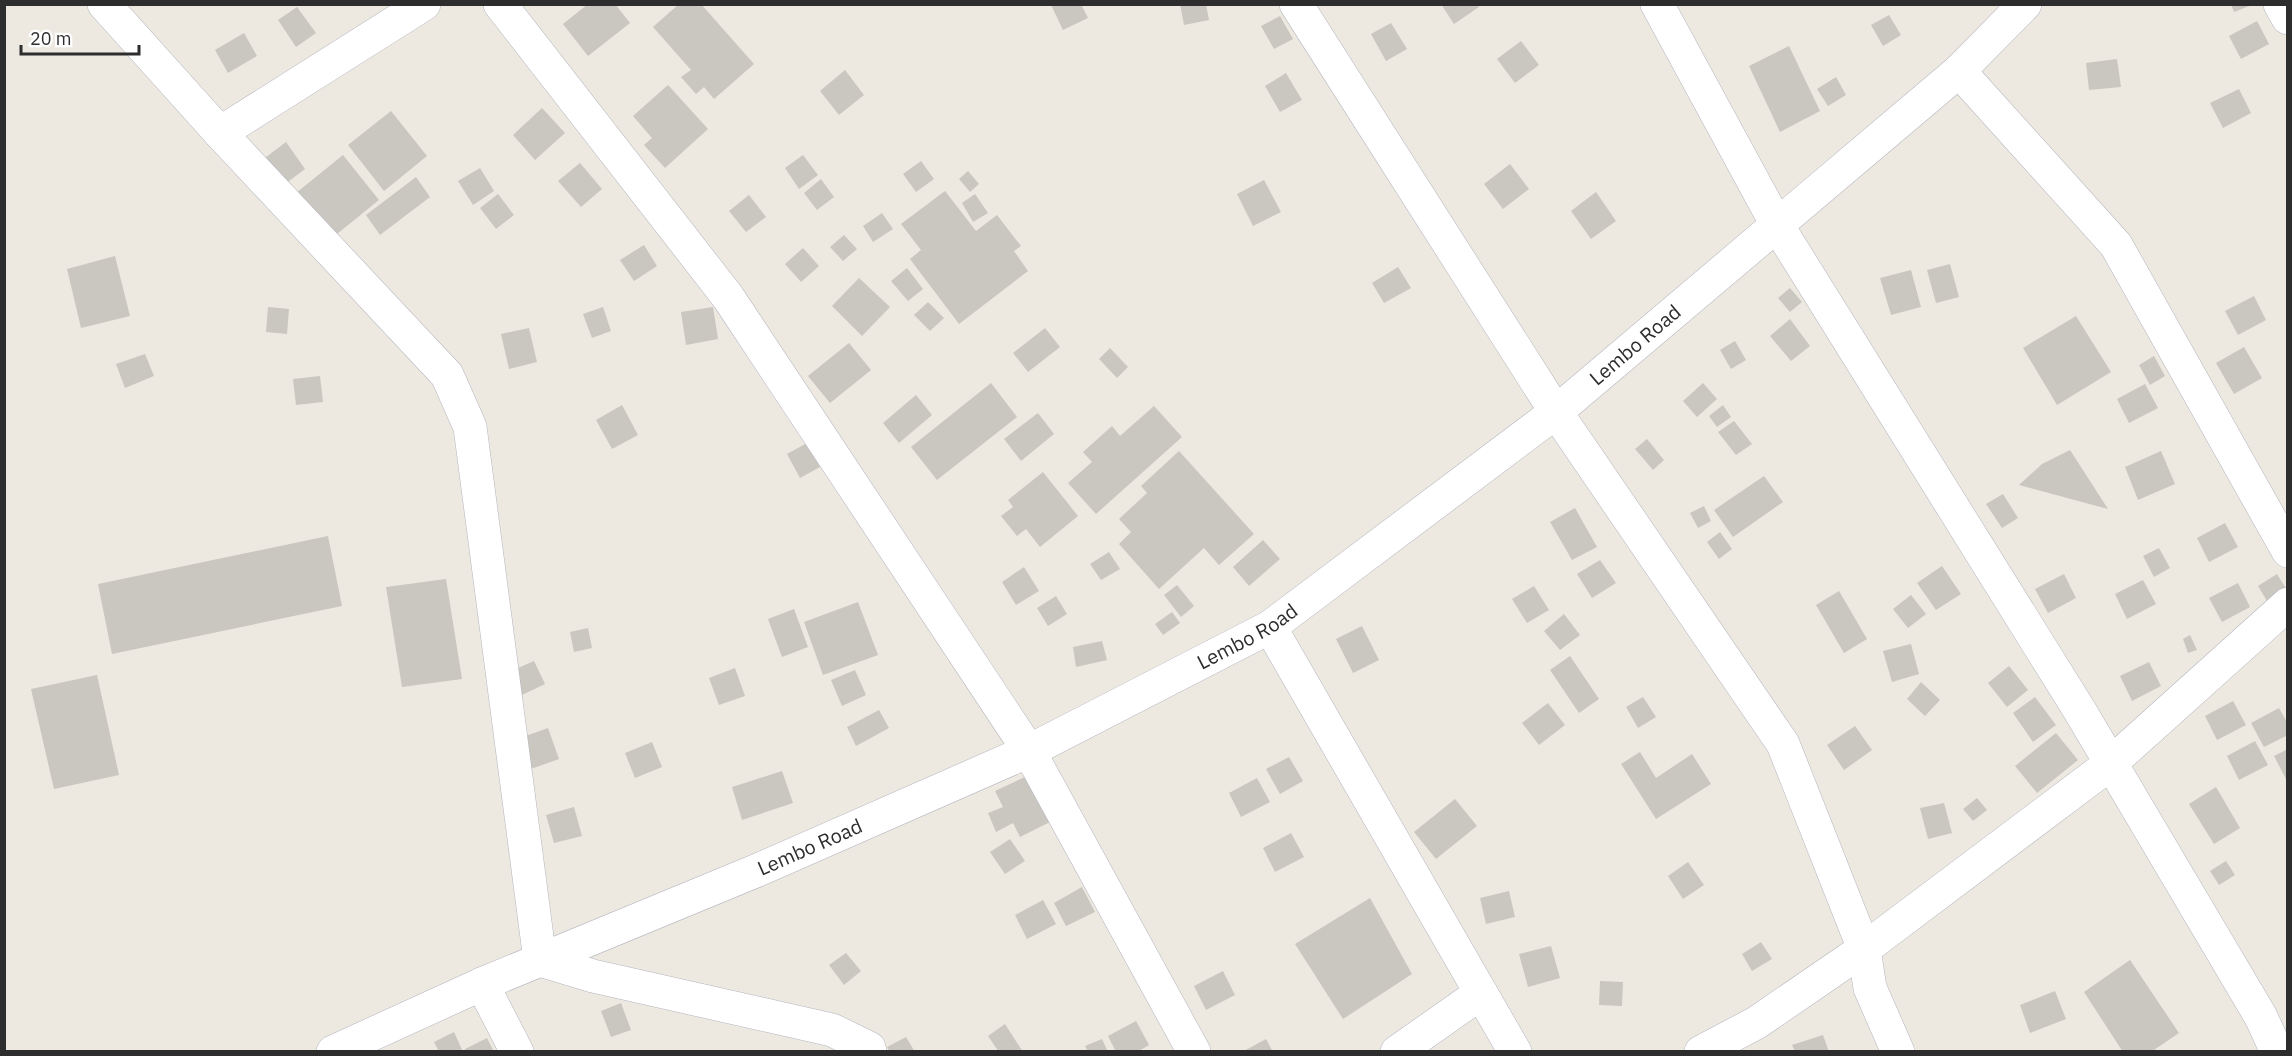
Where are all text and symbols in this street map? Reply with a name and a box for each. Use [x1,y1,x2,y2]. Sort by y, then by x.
scale bar [21,18,140,56]
text: 20 m [30,27,72,50]
street label: Lembo Road [1584,298,1686,391]
street label: Lembo Road [1192,597,1303,675]
street label: Lembo Road [753,812,866,882]

